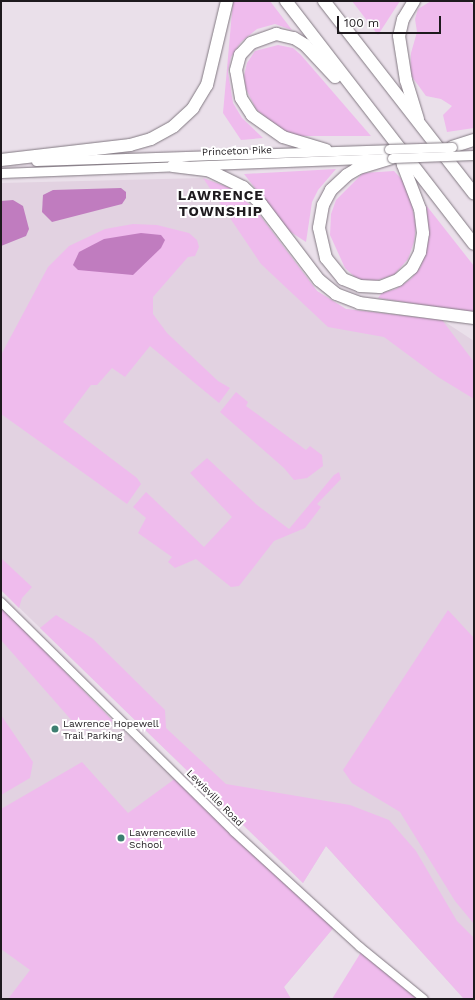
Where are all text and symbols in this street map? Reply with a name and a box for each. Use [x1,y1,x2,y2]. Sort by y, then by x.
scale bar [339,8,443,34]
text: 100 m [344,16,379,30]
street label: Princeton Pike [202,144,272,158]
district label: LAWRENCE TOWNSHIP [178,187,264,220]
place label: Lawrence Hopewell Trail Parking [63,717,159,740]
marker: Lawrence Hopewell Trail Parking [50,724,60,734]
street label: Lewisville Road [184,767,246,829]
place label: Lawrenceville School [129,826,196,850]
marker: Lawrenceville School [116,833,126,843]

